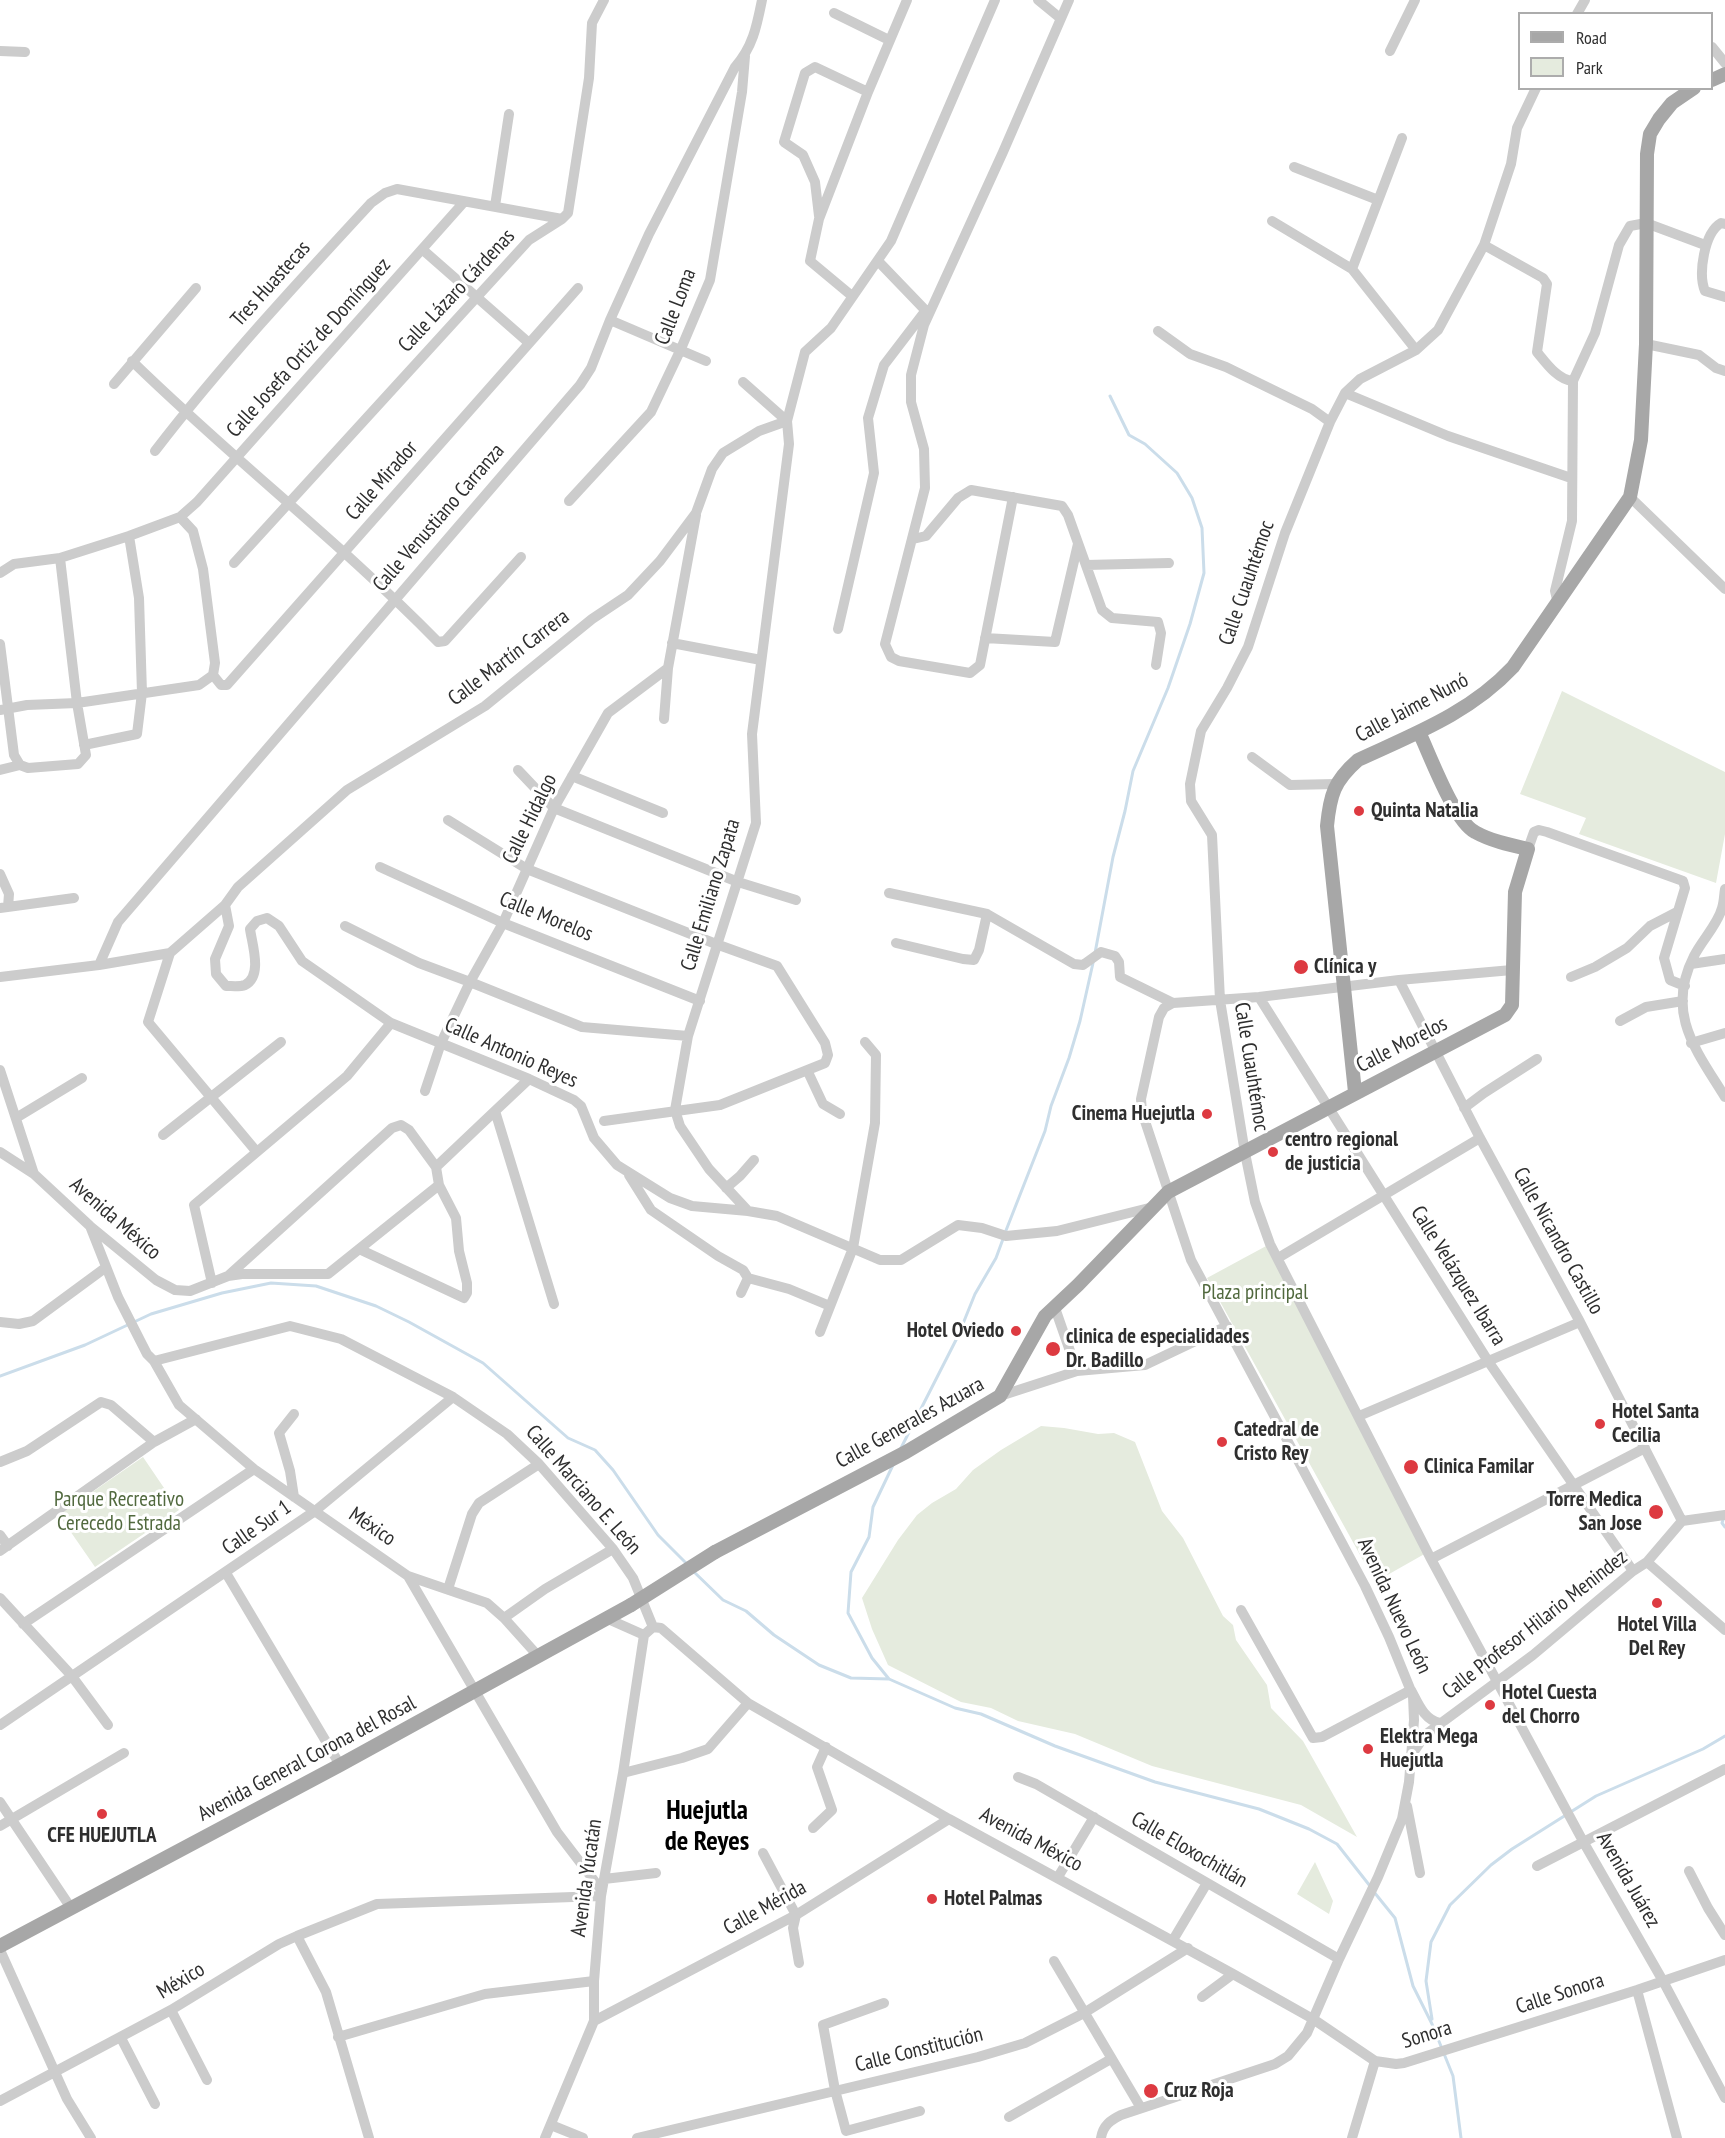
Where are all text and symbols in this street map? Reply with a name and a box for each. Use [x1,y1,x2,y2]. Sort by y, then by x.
legend [1518,12,1713,90]
text: Road [1576,26,1607,49]
text: Park [1576,56,1603,79]
street label: Calle Lázaro Cárdenas [393,224,521,358]
street label: Tres Huastecas [226,236,316,332]
street label: Calle Josefa Ortiz de Domínguez [222,253,396,443]
street label: Calle Loma [650,265,702,349]
street label: Calle Mirador [341,436,423,526]
street label: Calle Venustiano Carranza [368,439,510,597]
street label: Calle Cuauhtémoc [1214,517,1280,649]
street label: Calle Martín Carrera [444,604,574,712]
street label: Calle Jaime Nunó [1351,668,1473,748]
street label: Calle Hidalgo [497,770,563,868]
place label: Quinta Natalia [1371,798,1479,824]
marker: Quinta Natalia [1352,804,1366,818]
street label: Calle Emiliano Zapata [676,816,746,974]
street label: Calle Morelos [496,887,596,947]
place label: Clínica y [1314,954,1376,980]
marker: Clínica y [1292,958,1310,976]
street label: Calle Cuauhtémoc [1228,1001,1274,1133]
street label: Calle Morelos [1352,1011,1452,1079]
street label: Calle Antonio Reyes [441,1012,581,1094]
place label: Cinema Huejutla [1072,1101,1195,1127]
marker: Cinema Huejutla [1200,1107,1214,1121]
place label: centro regional de justicia [1285,1127,1398,1177]
marker: centro regional de justicia [1266,1145,1280,1159]
street label: Calle Nicandro Castillo [1507,1163,1609,1319]
street label: Avenida México [64,1172,166,1266]
street label: Calle Velázquez Ibarra [1405,1202,1511,1350]
park label: Plaza principal [1202,1280,1308,1306]
place label: Hotel Oviedo [907,1318,1004,1344]
marker: Hotel Oviedo [1009,1324,1023,1338]
place label: clinica de especialidades Dr. Badillo [1066,1324,1249,1374]
marker: clinica de especialidades Dr. Badillo [1044,1340,1062,1358]
street label: Calle Generales Azuara [831,1372,989,1474]
place label: Hotel Santa Cecilia [1612,1399,1699,1449]
place label: Catedral de Cristo Rey [1234,1417,1319,1467]
marker: Hotel Santa Cecilia [1593,1417,1607,1431]
street label: Calle Marciano E. León [520,1420,646,1560]
marker: Catedral de Cristo Rey [1215,1435,1229,1449]
place label: Clinica Familar [1424,1454,1534,1480]
marker: Clinica Familar [1402,1458,1420,1476]
park label: Parque Recreativo Cerecedo Estrada [54,1487,184,1537]
place label: Torre Medica San Jose [1546,1487,1642,1537]
street label: Calle Sur 1 [218,1495,296,1561]
street label: México [344,1502,400,1552]
marker: Torre Medica San Jose [1647,1503,1665,1521]
street label: Avenida Nuevo León [1352,1534,1436,1678]
street label: Calle Profesor Hilario Menindez [1438,1545,1632,1705]
marker: Hotel Villa Del Rey [1650,1596,1664,1610]
place label: Hotel Villa Del Rey [1617,1612,1697,1662]
place label: Hotel Cuesta del Chorro [1502,1680,1597,1730]
street label: Avenida General Corona del Rosal [194,1691,420,1827]
marker: Hotel Cuesta del Chorro [1483,1698,1497,1712]
place label: Elektra Mega Huejutla [1380,1724,1478,1774]
marker: Elektra Mega Huejutla [1361,1742,1375,1756]
district label: Huejutla de Reyes [665,1795,749,1858]
street label: Avenida México [975,1802,1087,1878]
marker: CFE HUEJUTLA [95,1807,109,1821]
street label: Calle Eloxochitlán [1126,1807,1252,1893]
street label: Avenida Yucatán [566,1818,608,1938]
place label: CFE HUEJUTLA [47,1823,157,1849]
street label: Avenida Juárez [1591,1828,1665,1932]
street label: Calle Mérida [719,1875,811,1941]
place label: Hotel Palmas [944,1886,1042,1912]
marker: Hotel Palmas [925,1892,939,1906]
street label: México [153,1957,209,2005]
street label: Calle Sonora [1513,1968,1607,2020]
street label: Sonora [1399,2016,1455,2054]
street label: Calle Constitución [853,2022,985,2078]
place label: Cruz Roja [1164,2078,1234,2104]
marker: Cruz Roja [1142,2082,1160,2100]

